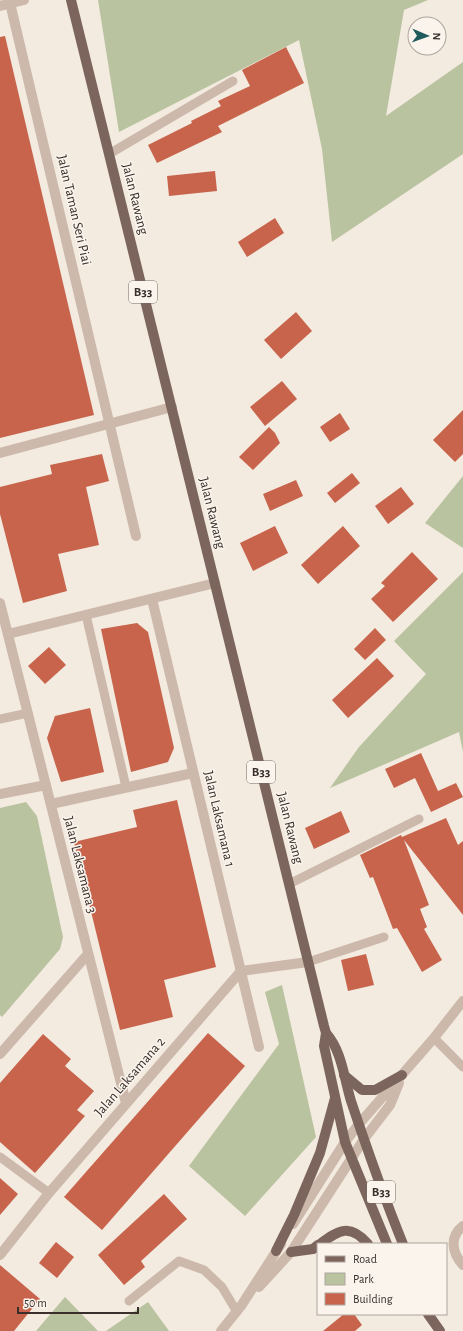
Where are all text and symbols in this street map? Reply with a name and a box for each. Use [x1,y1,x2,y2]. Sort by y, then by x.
north arrow [407,16,447,56]
text: N [431,32,442,40]
street label: Jalan Taman Seri Piai [55,154,93,266]
street label: Jalan Rawang [119,162,151,236]
road number: B33 [129,281,157,303]
street label: Jalan Rawang [196,476,228,550]
road number: B33 [247,761,275,783]
street label: Jalan Laksamana 1 [201,769,237,869]
street label: Jalan Rawang [274,791,306,865]
street label: Jalan Laksamana 3 [61,815,99,915]
street label: Jalan Laksamana 2 [92,1035,168,1119]
road number: B33 [367,1181,395,1203]
legend [317,1243,447,1315]
text: Road [353,1253,377,1265]
text: Park [353,1273,374,1285]
scale bar [18,1289,138,1315]
text: Building [353,1293,393,1305]
text: 50 m [24,1297,47,1309]

